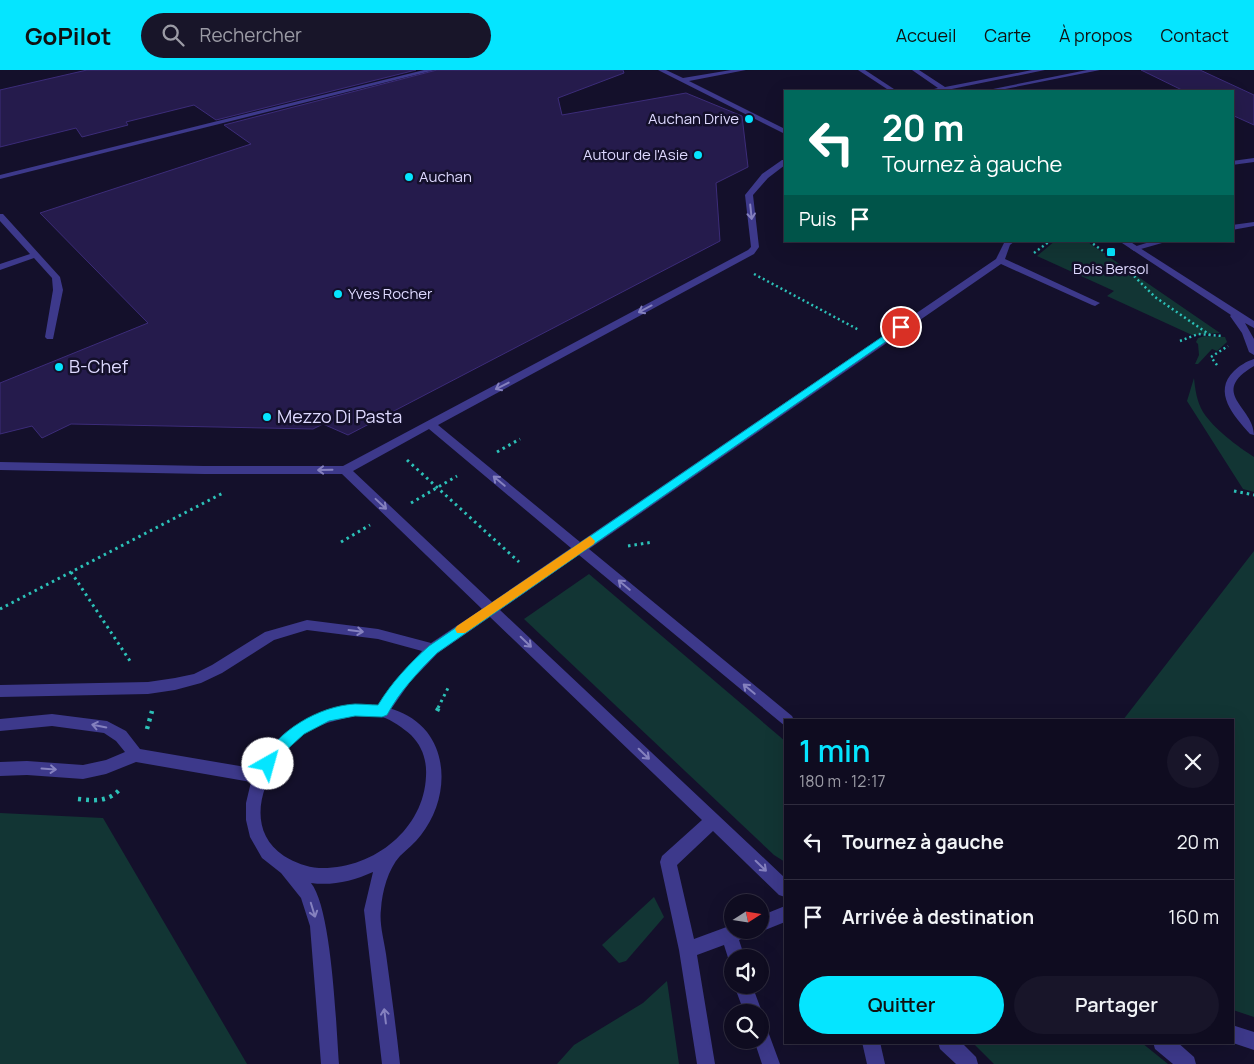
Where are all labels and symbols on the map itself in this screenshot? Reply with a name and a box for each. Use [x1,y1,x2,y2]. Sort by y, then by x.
place label: Auchan Drive [648,108,739,129]
marker: Auchan Drive [743,113,755,125]
place label: Autour de l'Asie [583,144,688,165]
marker: Autour de l'Asie [692,149,704,161]
place label: Auchan [419,166,472,187]
marker: Auchan [403,171,415,183]
one-way arrow [746,203,756,219]
marker: Bois Bersol [1105,246,1117,258]
place label: Bois Bersol [1073,258,1149,279]
place label: Yves Rocher [348,283,433,304]
marker: Yves Rocher [332,288,344,300]
one-way arrow [637,304,652,314]
pin [880,306,922,348]
place label: B-Chef [69,354,129,378]
marker: B-Chef [53,361,65,373]
one-way arrow [495,382,510,392]
place label: Mezzo Di Pasta [277,404,402,428]
marker: Mezzo Di Pasta [261,411,273,423]
one-way arrow [317,465,334,475]
one-way arrow [493,476,506,487]
one-way arrow [374,498,387,509]
one-way arrow [618,580,631,591]
one-way arrow [347,626,363,636]
one-way arrow [520,636,533,648]
one-way arrow [743,683,756,694]
one-way arrow [91,721,107,731]
position arrow [241,737,293,789]
one-way arrow [638,748,650,760]
one-way arrow [40,765,56,774]
one-way arrow [755,860,768,872]
north arrow [724,894,769,939]
one-way arrow [309,901,319,917]
one-way arrow [380,1008,390,1024]

